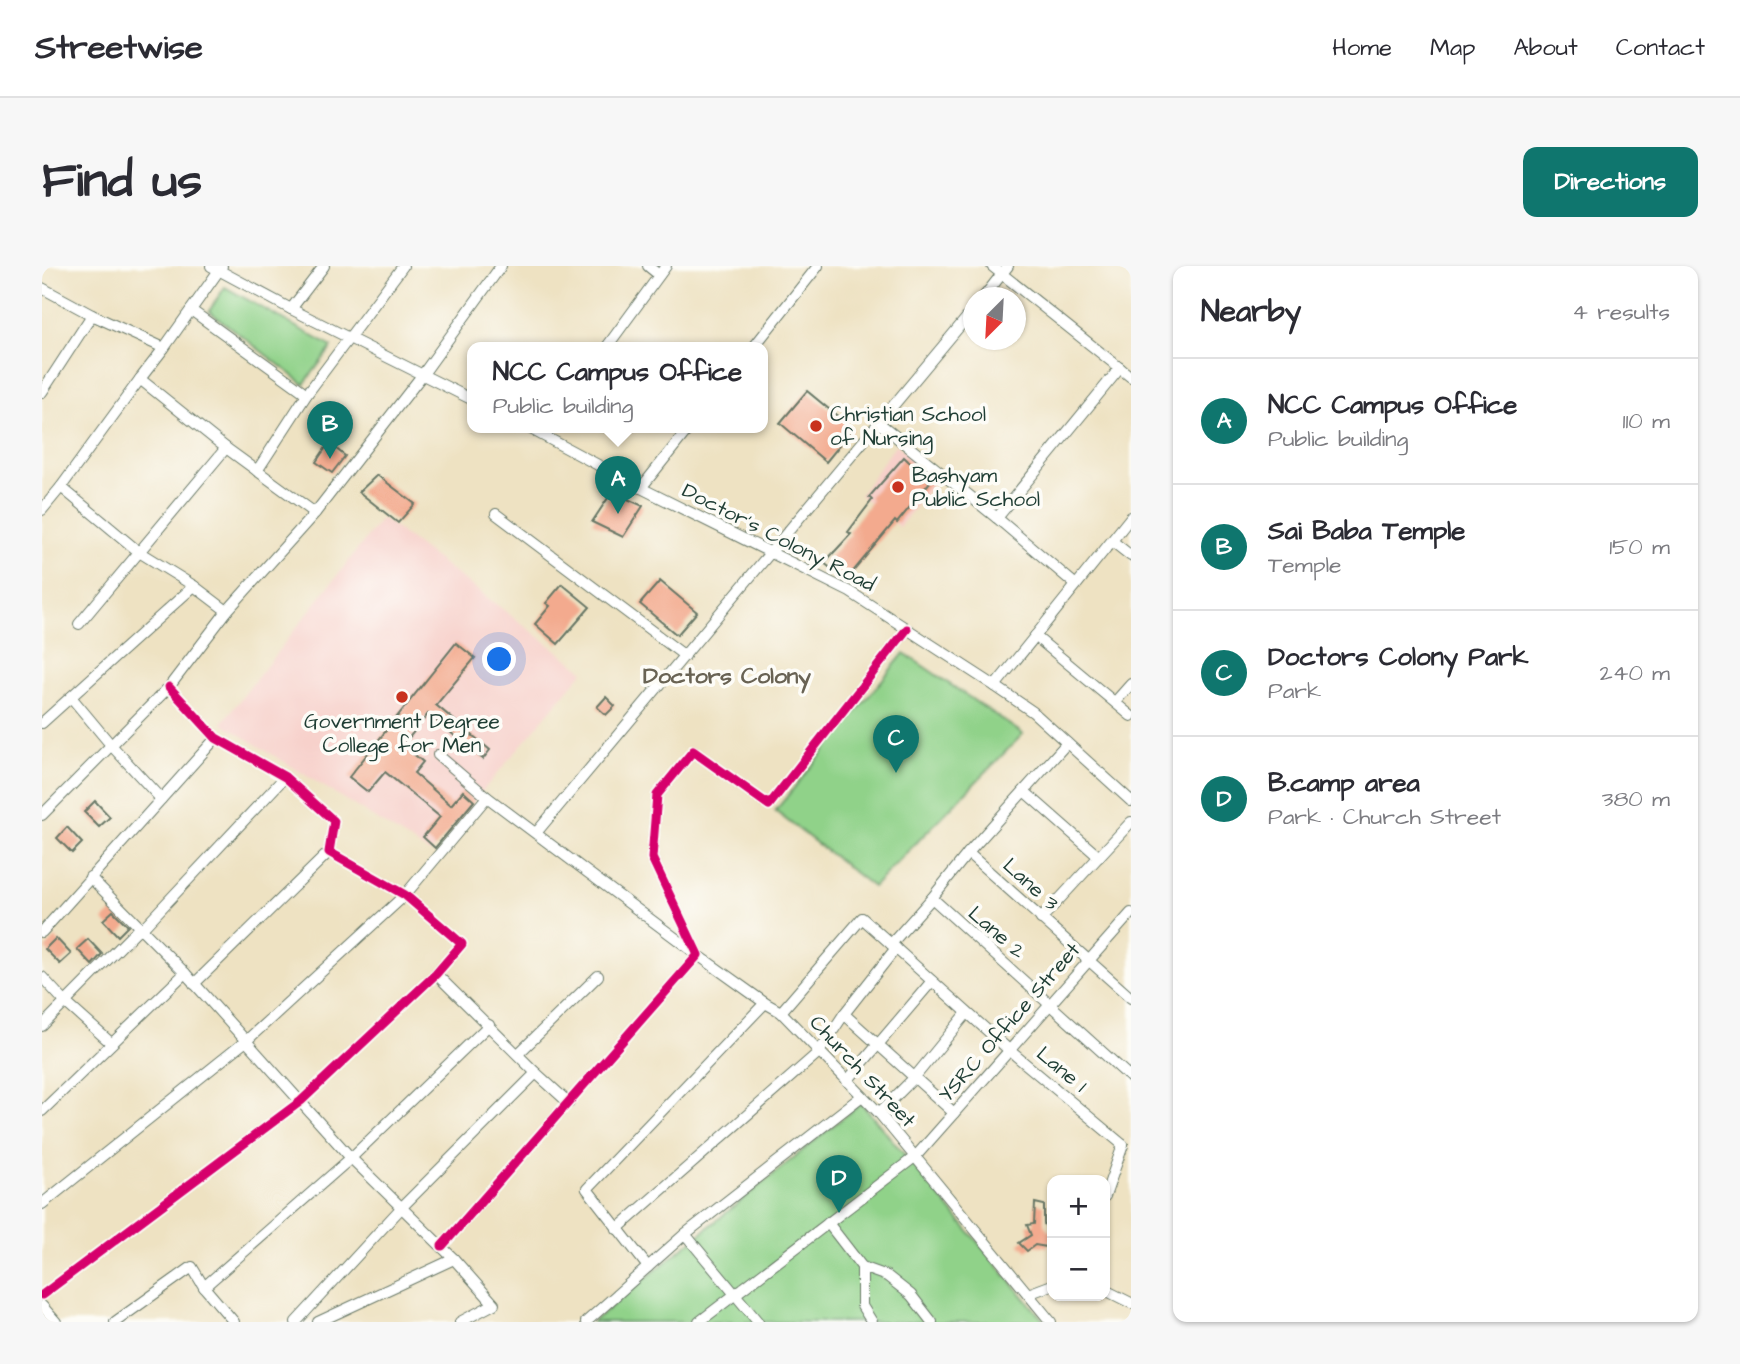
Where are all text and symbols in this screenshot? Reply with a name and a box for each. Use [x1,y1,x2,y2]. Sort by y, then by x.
text: Streetwise [35,25,203,71]
text: Home [1332,31,1392,65]
text: Map [1430,31,1475,65]
text: About [1513,31,1578,65]
text: Contact [1616,31,1705,65]
button: Directions [1523,147,1698,217]
text: Find us [42,148,202,216]
north arrow [963,287,1026,350]
text: Nearby [1201,291,1301,333]
text: 4 results [1572,296,1670,328]
popup [467,342,768,433]
text: NCC Campus Office [493,354,742,390]
text: NCC Campus Office [1268,387,1517,423]
text: Public building [493,390,633,422]
place label: Christian School of Nursing [830,400,986,455]
pin: B [307,401,353,459]
text: A [1217,405,1231,437]
text: 110 m [1622,405,1670,437]
marker: Christian School of Nursing [808,418,824,434]
text: Public building [1268,423,1408,455]
pin: A [595,456,641,514]
place label: Bashyam Public School [912,461,1040,514]
street label: Doctor's Colony Road [676,476,881,601]
marker: Bashyam Public School [890,479,906,495]
text: Sai Baba Temple [1268,513,1465,549]
text: B [1216,531,1232,563]
text: 150 m [1609,531,1670,563]
text: Temple [1268,549,1342,581]
text: Doctors Colony Park [1268,639,1528,675]
your location [482,642,516,676]
text: C [1216,657,1232,689]
text: 240 m [1600,657,1670,689]
district label: Doctors Colony [643,660,811,694]
text: Park [1268,675,1321,707]
marker: Government Degree College for Men [394,689,410,705]
place label: Government Degree College for Men [304,707,500,762]
pin: C [873,715,919,773]
text: B.camp area [1268,765,1420,801]
text: D [1217,783,1231,815]
text: 380 m [1602,783,1670,815]
text: Park · Church Street [1268,801,1501,833]
street label: Lane 3 [996,851,1065,917]
street label: Lane 2 [962,899,1032,965]
street label: YSRC Office Street [932,936,1087,1108]
street label: Church Street [803,1009,923,1134]
street label: Lane 1 [1030,1040,1094,1099]
pin: D [816,1155,862,1213]
map controls [1047,1175,1110,1301]
button: + [1047,1175,1110,1238]
button: − [1047,1238,1110,1301]

